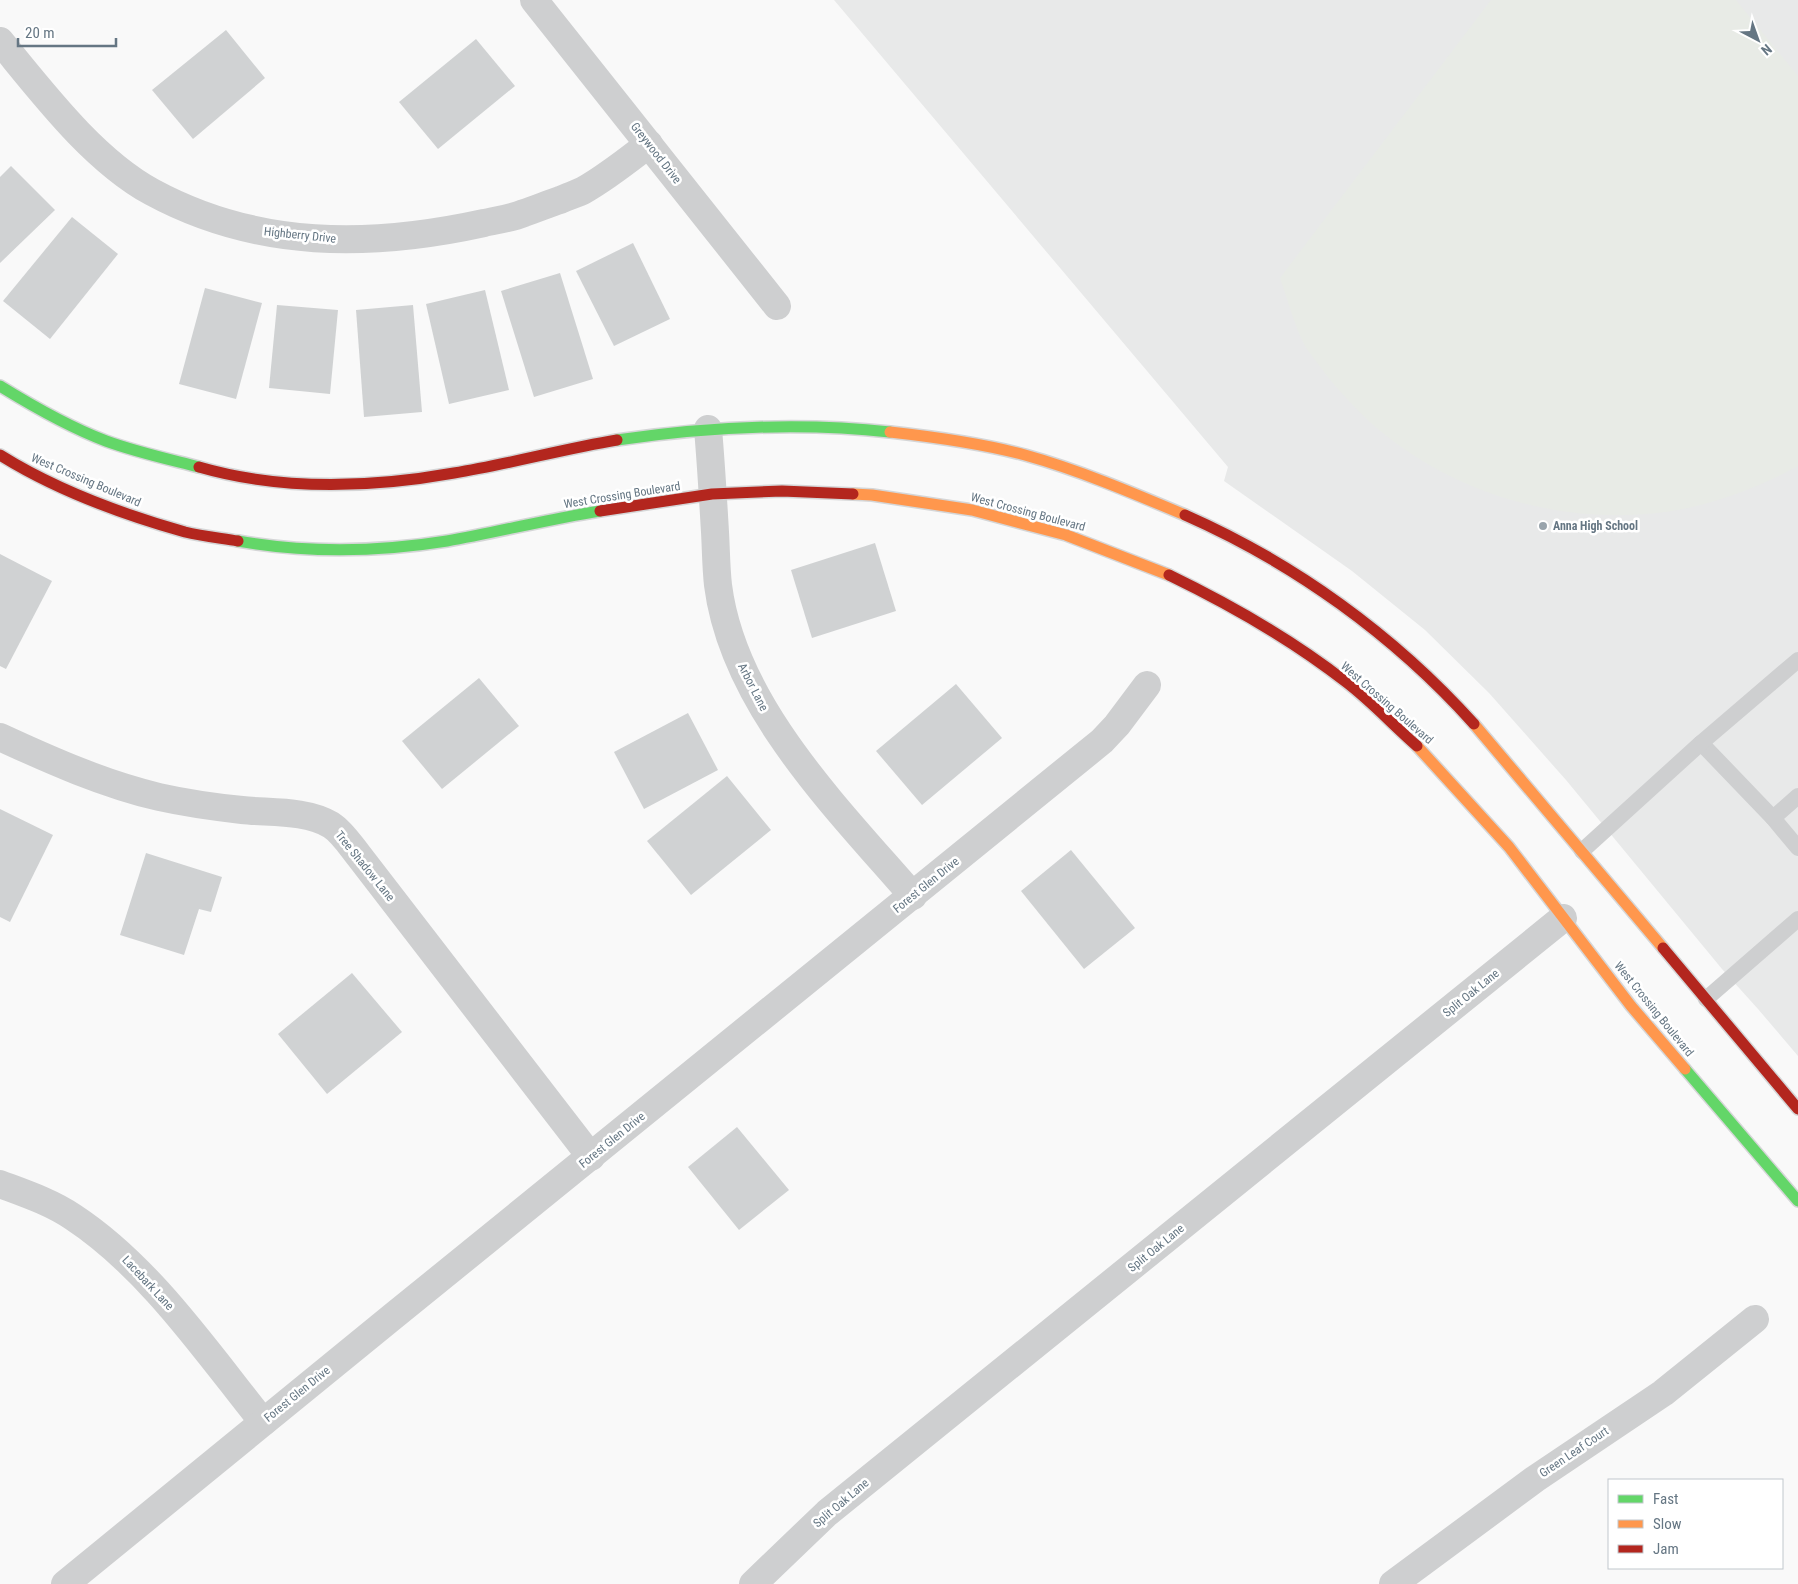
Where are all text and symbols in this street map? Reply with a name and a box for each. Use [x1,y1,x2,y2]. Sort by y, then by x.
scale bar [18,15,115,47]
north arrow [1733,15,1783,65]
text: 20 m [25,24,55,42]
text: N [1758,41,1775,59]
street label: Greywood Drive [628,120,684,187]
street label: Highberry Drive [263,224,337,246]
street label: West Crossing Boulevard [29,451,143,509]
street label: West Crossing Boulevard [563,479,681,511]
street label: West Crossing Boulevard [969,490,1087,534]
place label: Anna High School [1553,519,1638,533]
marker: Anna High School [1537,520,1549,532]
street label: West Crossing Boulevard [1338,659,1436,747]
street label: Arbor Lane [735,661,771,714]
street label: Tree Shadow Lane [332,828,398,904]
street label: Forest Glen Drive [890,854,962,916]
street label: West Crossing Boulevard [1611,959,1697,1059]
street label: Split Oak Lane [1440,966,1502,1020]
street label: Forest Glen Drive [576,1109,648,1171]
street label: Split Oak Lane [1125,1221,1187,1275]
street label: Lacebark Lane [119,1253,177,1313]
street label: Forest Glen Drive [261,1363,333,1425]
street label: Green Leaf Court [1537,1424,1612,1480]
street label: Split Oak Lane [810,1476,872,1530]
legend [1608,1479,1783,1569]
text: Fast [1653,1490,1678,1508]
text: Slow [1653,1515,1682,1533]
text: Jam [1653,1540,1679,1558]

